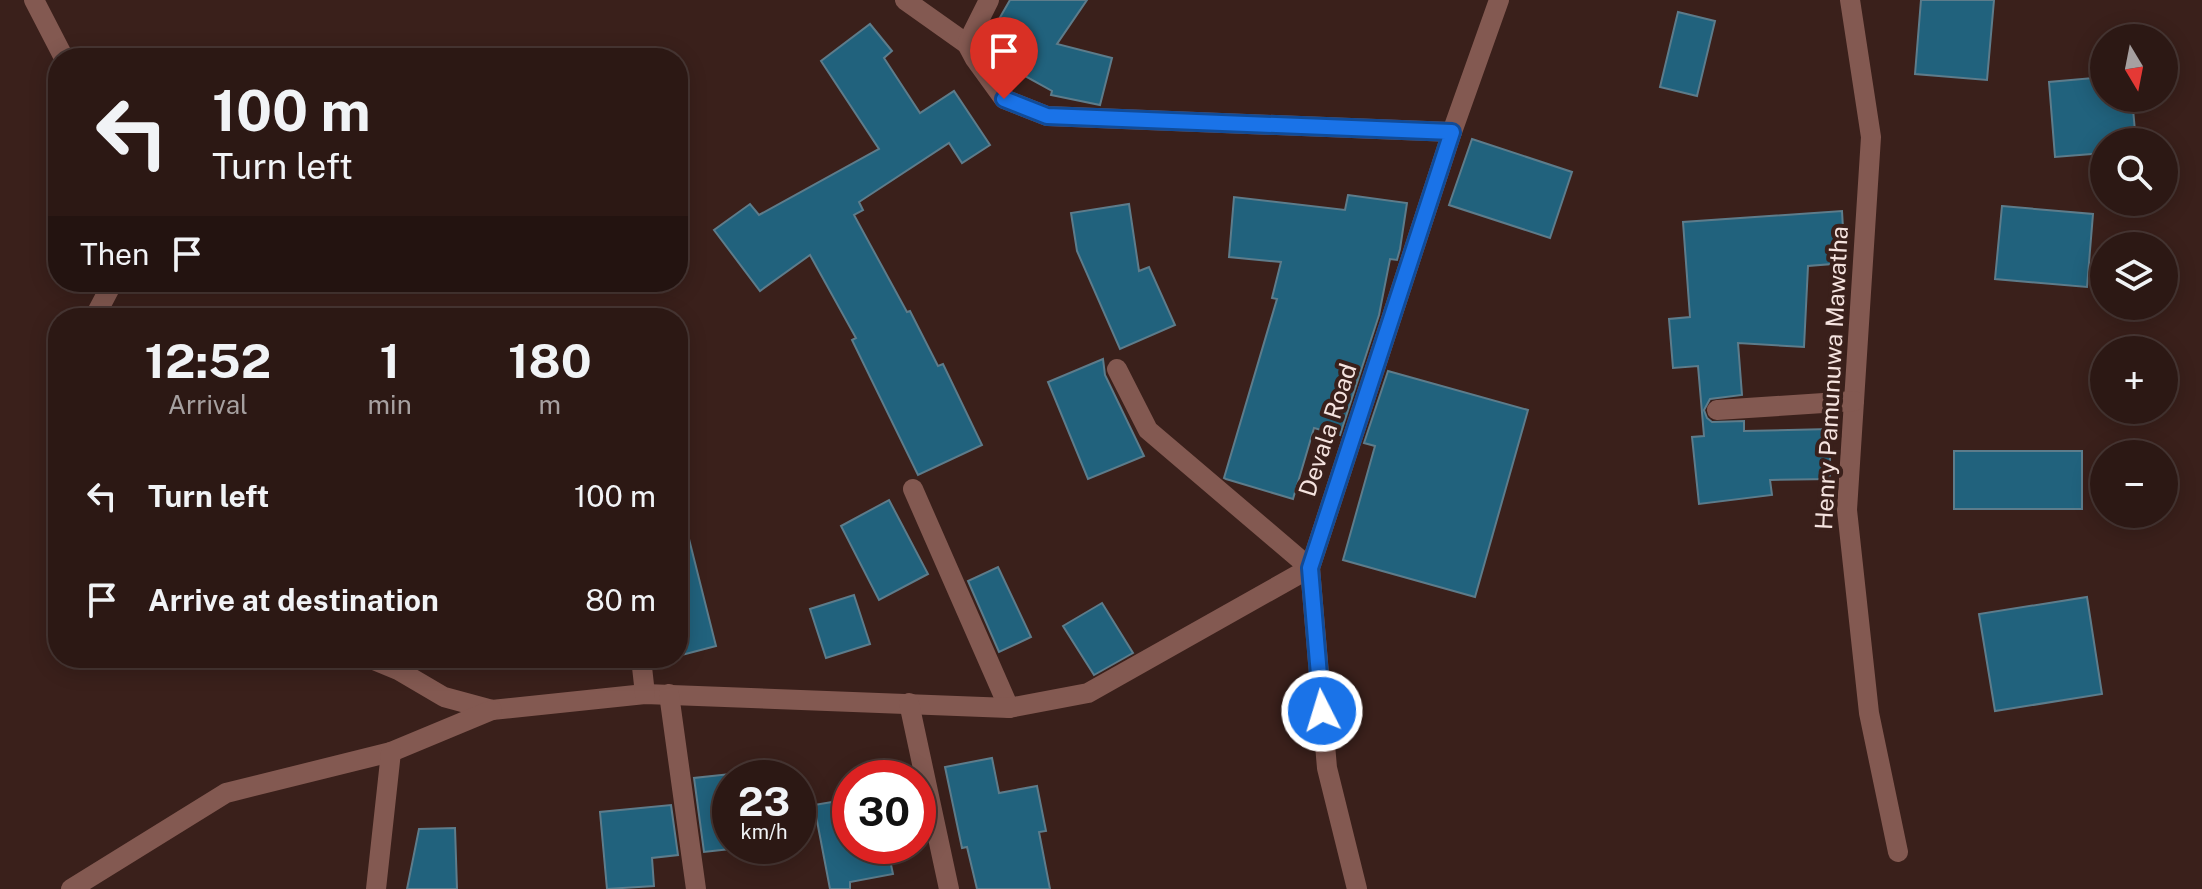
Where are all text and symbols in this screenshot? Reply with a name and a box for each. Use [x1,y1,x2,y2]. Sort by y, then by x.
pin [970,17,1038,99]
north arrow [2090,24,2178,112]
map controls [2090,24,2178,528]
icon: arrive [982,29,1026,73]
text: 100 m [212,78,371,144]
icon: left [80,80,184,184]
button: search [2090,128,2178,216]
text: Turn left [212,145,353,187]
street label: Henry Pamunuwa Mawatha [1809,225,1853,531]
icon: arrive [165,232,209,276]
button: layers [2090,232,2178,320]
text: Then [80,236,149,272]
text: 12:52 [144,332,271,389]
text: 1 [379,332,400,389]
text: 180 [508,332,592,389]
button: + [2090,336,2178,424]
street label: Devala Road [1292,360,1362,500]
text: Arrival [168,389,248,420]
text: min [368,389,412,420]
text: m [539,389,561,420]
button: − [2090,440,2178,528]
icon: left [80,474,124,518]
text: Turn left [148,478,269,514]
text: 100 m [574,478,656,514]
icon: arrive [80,578,124,622]
text: Arrive at destination [148,582,439,618]
text: 80 m [585,582,656,618]
position arrow [1280,669,1364,753]
speed limit sign: 30 [832,760,936,864]
text: 23 [738,778,790,825]
text: km/h [740,820,788,844]

